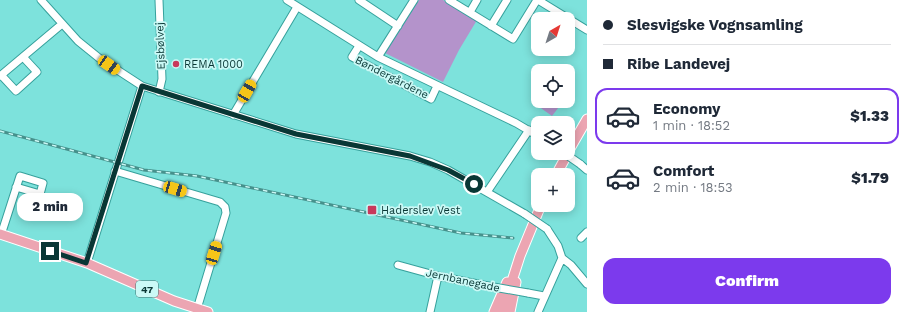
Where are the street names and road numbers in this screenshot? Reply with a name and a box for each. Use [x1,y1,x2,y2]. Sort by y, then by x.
street label: Ejsbølvej [153,22,168,70]
street label: Bøndergårdene [353,53,431,102]
street label: Jernbanegade [425,266,501,295]
road number: 47 [136,281,158,297]

